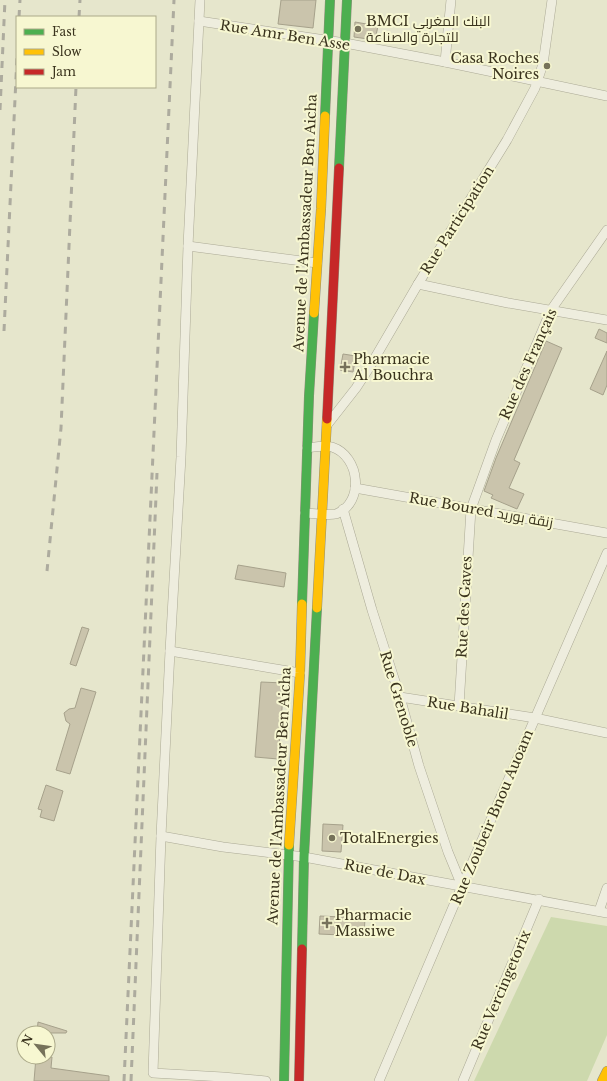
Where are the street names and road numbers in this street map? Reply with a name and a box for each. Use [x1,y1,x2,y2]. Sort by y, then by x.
street label: Rue Amr Ben Asse [219,16,351,54]
street label: Avenue de l'Ambassadeur Ben Aicha [289,93,321,353]
street label: Rue Participation [416,162,498,278]
street label: Rue des Français [495,306,561,422]
street label: Rue Boured زنقة بوريد [408,488,554,532]
street label: Rue des Gaves [452,555,476,659]
street label: Rue Grenoble [376,649,422,749]
street label: Avenue de l'Ambassadeur Ben Aicha [263,666,295,926]
street label: Rue Bahalil [426,693,510,723]
street label: Rue Zoubeir Bnou Auoam [447,727,537,907]
street label: Rue de Dax [343,855,428,889]
street label: Rue Vercingetorix [468,927,535,1053]

